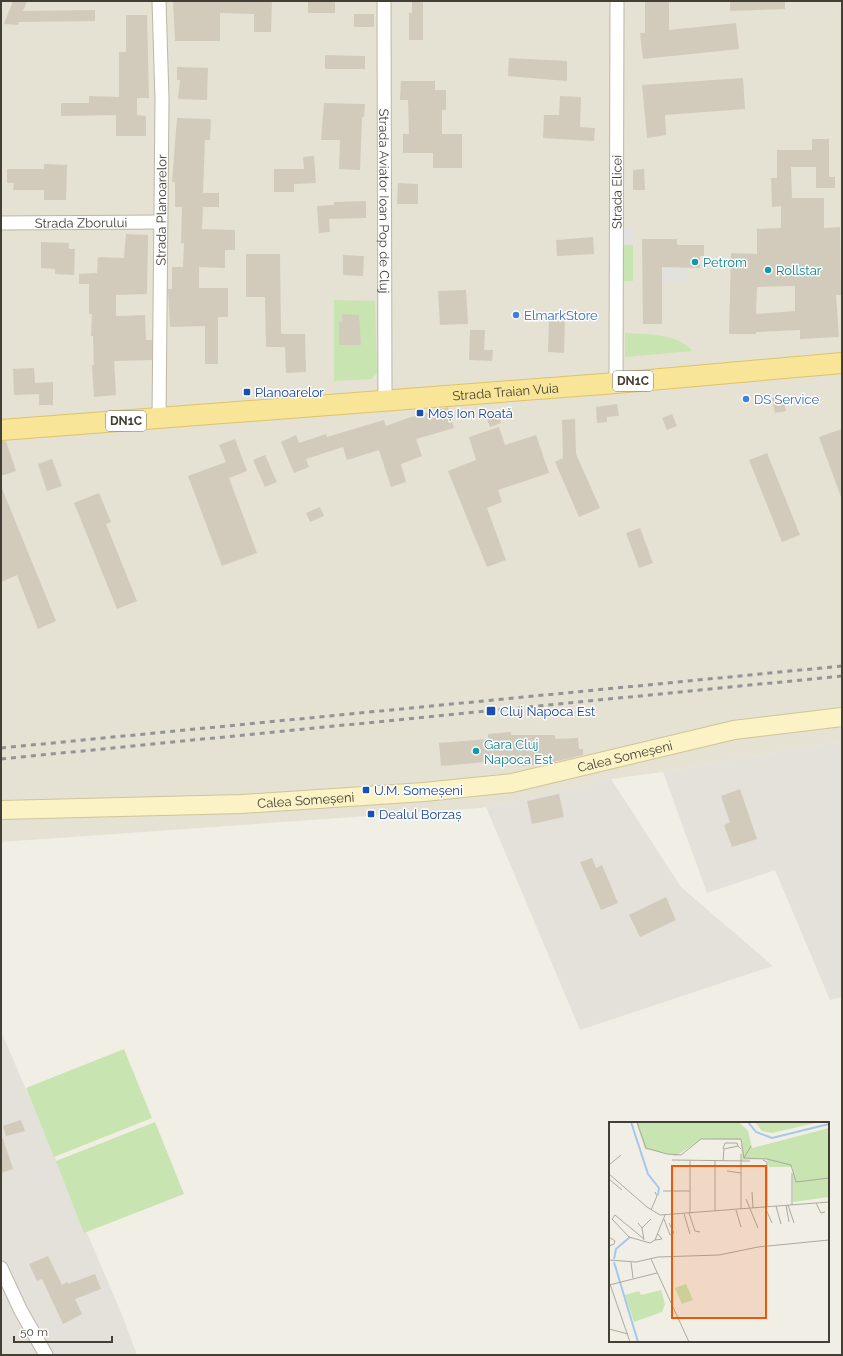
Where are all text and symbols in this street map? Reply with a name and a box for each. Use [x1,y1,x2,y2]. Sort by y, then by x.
street label: Strada Aviator Ioan Pop de Cluj [376,109,392,293]
street label: Strada Planoarelor [153,154,169,266]
street label: Strada Elicei [609,155,625,229]
street label: Strada Zborului [35,215,127,231]
place label: Petrom [703,255,747,270]
marker: Petrom [690,257,700,267]
place label: Rollstar [776,263,822,278]
marker: Rollstar [763,265,773,275]
place label: ElmarkStore [524,308,598,323]
marker: ElmarkStore [511,310,521,320]
road number: DN1C [613,371,653,391]
street label: Strada Traian Vuia [452,380,559,403]
place label: Planoarelor [255,385,324,400]
marker: Planoarelor [242,387,252,397]
place label: DS Service [754,392,819,407]
marker: DS Service [741,394,751,404]
place label: Moș Ion Roată [428,406,513,421]
marker: Moș Ion Roată [415,408,425,418]
road number: DN1C [106,411,146,431]
place label: Cluj Napoca Est [500,704,596,719]
marker: Cluj Napoca Est [485,705,497,717]
place label: Gara Cluj Napoca Est [484,737,554,767]
street label: Calea Someșeni [576,738,674,775]
marker: Gara Cluj Napoca Est [471,746,481,756]
place label: U.M. Someșeni [374,783,463,798]
marker: U.M. Someșeni [361,785,371,795]
street label: Calea Someșeni [257,790,355,811]
place label: Dealul Borzaș [379,807,461,822]
marker: Dealul Borzaș [366,809,376,819]
inset map [609,1122,829,1342]
scale bar [14,1318,112,1344]
text: 50 m [20,1325,48,1339]

